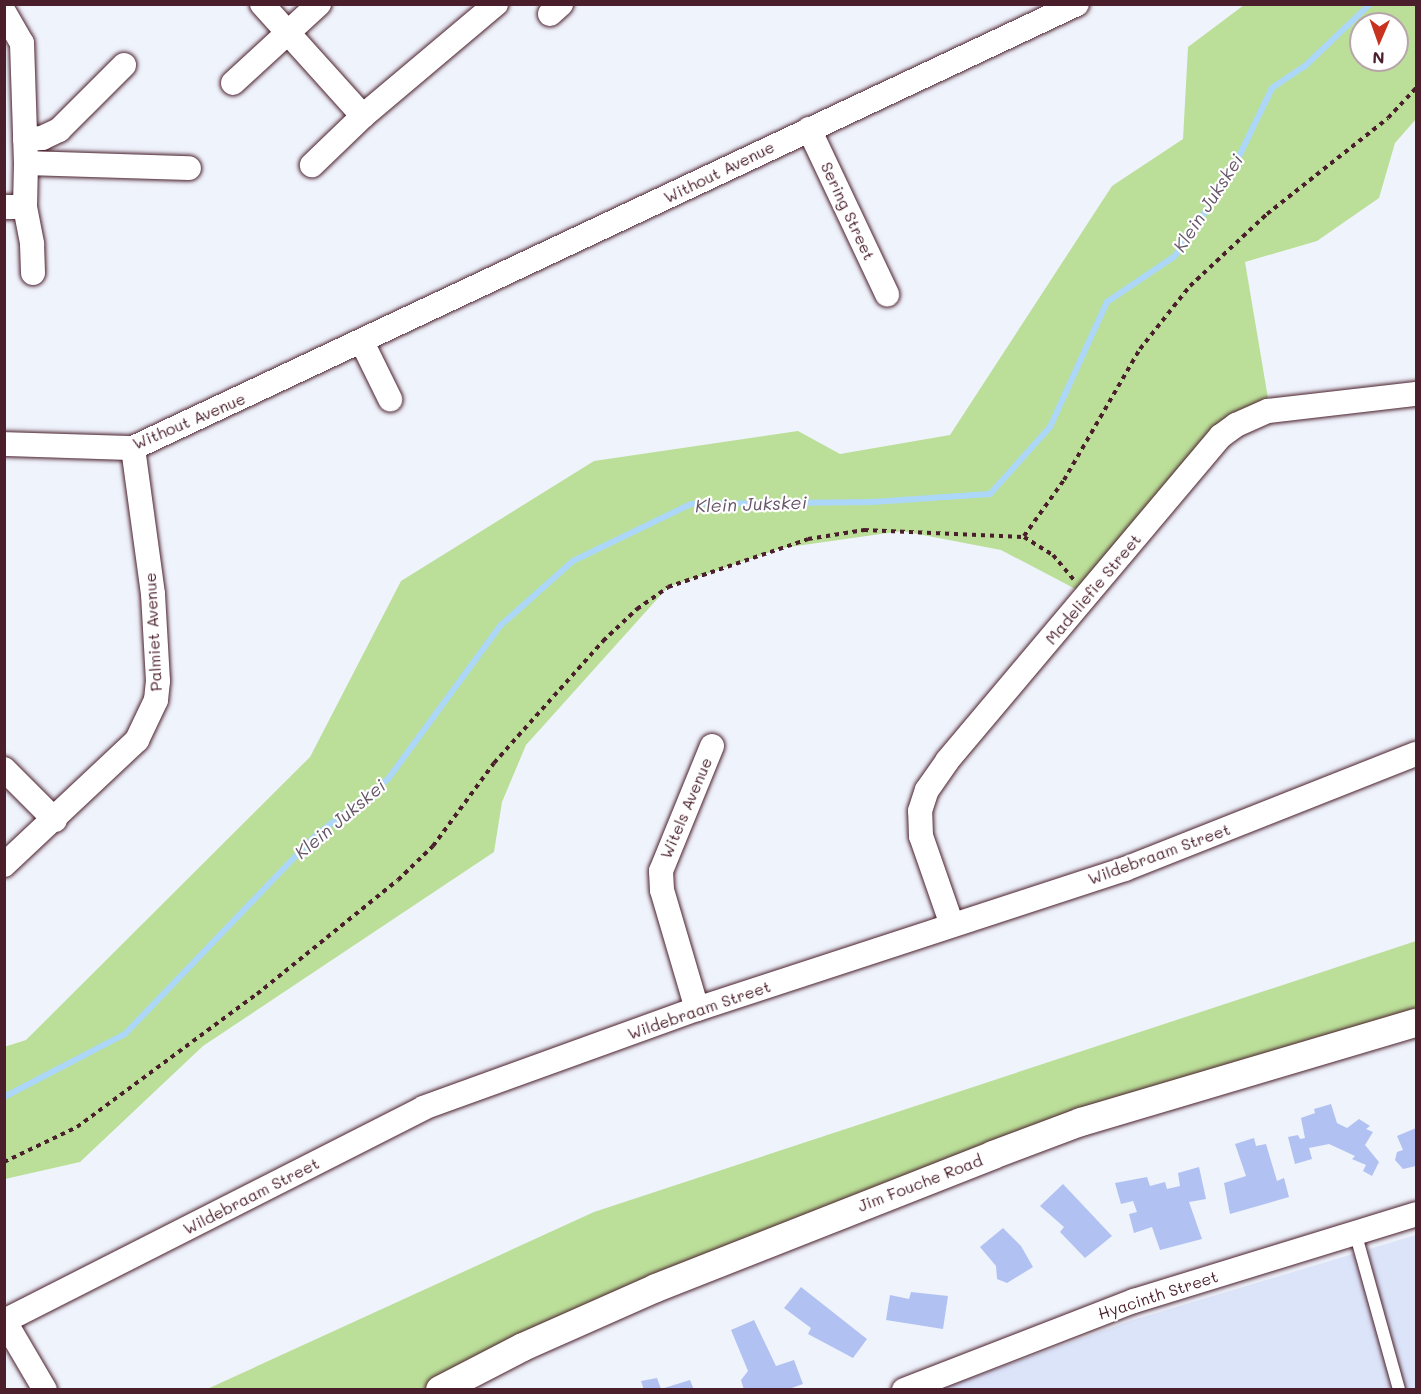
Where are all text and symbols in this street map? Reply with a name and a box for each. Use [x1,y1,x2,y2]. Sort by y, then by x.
north arrow [1349,12,1409,72]
text: N [1372,48,1385,69]
street label: Without Avenue [661,137,777,207]
water label: Klein Jukskei [1168,150,1248,256]
street label: Sering Street [817,159,879,263]
street label: Without Avenue [130,389,248,453]
water label: Klein Jukskei [695,491,807,517]
street label: Madeliefie Street [1041,530,1145,648]
street label: Palmiet Avenue [140,572,166,692]
street label: Witels Avenue [656,754,716,862]
water label: Klein Jukskei [290,775,390,863]
street label: Wildebraam Street [1085,819,1233,889]
street label: Wildebraam Street [625,977,773,1043]
street label: Jim Fouche Road [855,1150,985,1216]
street label: Wildebraam Street [180,1153,322,1239]
street label: Hyacinth Street [1096,1267,1220,1323]

